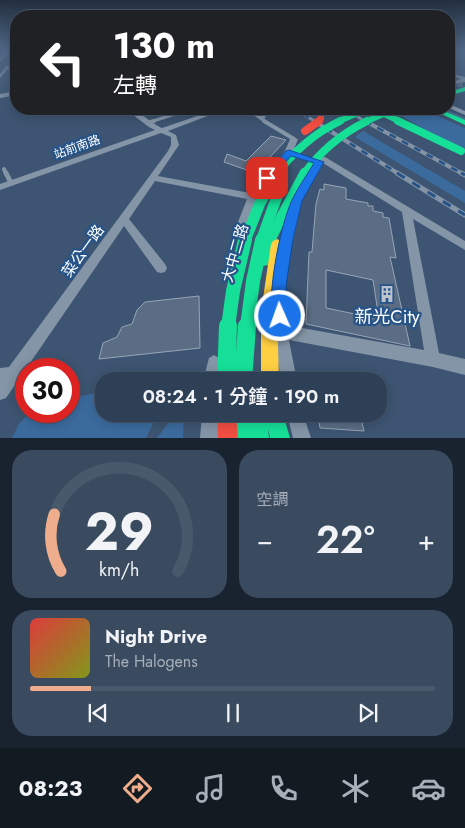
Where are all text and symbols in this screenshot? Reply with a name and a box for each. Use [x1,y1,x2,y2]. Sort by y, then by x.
text: 130 m [113,21,215,71]
icon: left [30,30,95,95]
text: 左轉 [113,69,157,101]
street label: 站前南路 [51,130,103,164]
pin [246,157,288,199]
icon: arrive [253,164,281,192]
street label: 菜公一路 [56,220,110,282]
street label: 大中二路 [216,221,254,285]
building icon: 新光City [377,284,397,304]
position arrow [253,289,305,341]
place label: 新光City [354,304,420,330]
speed limit sign: 30 [15,358,80,423]
text: 08:24 · 1 分鐘 · 190 m [143,383,339,410]
text: 空調 [257,488,289,511]
text: 29 [85,494,154,570]
text: 22° [316,512,375,567]
text: − [257,520,273,561]
text: + [418,520,435,561]
text: km/h [99,557,139,583]
text: Night Drive [105,623,207,650]
text: The Halogens [105,650,198,673]
icon: previous [84,699,112,727]
icon: pause [219,699,247,727]
icon: next [354,699,382,727]
icon: directions [120,771,155,806]
icon: music [193,771,228,806]
icon: phone [266,771,301,806]
icon: climate [338,771,373,806]
icon: car [411,771,446,806]
text: 08:23 [19,772,82,804]

